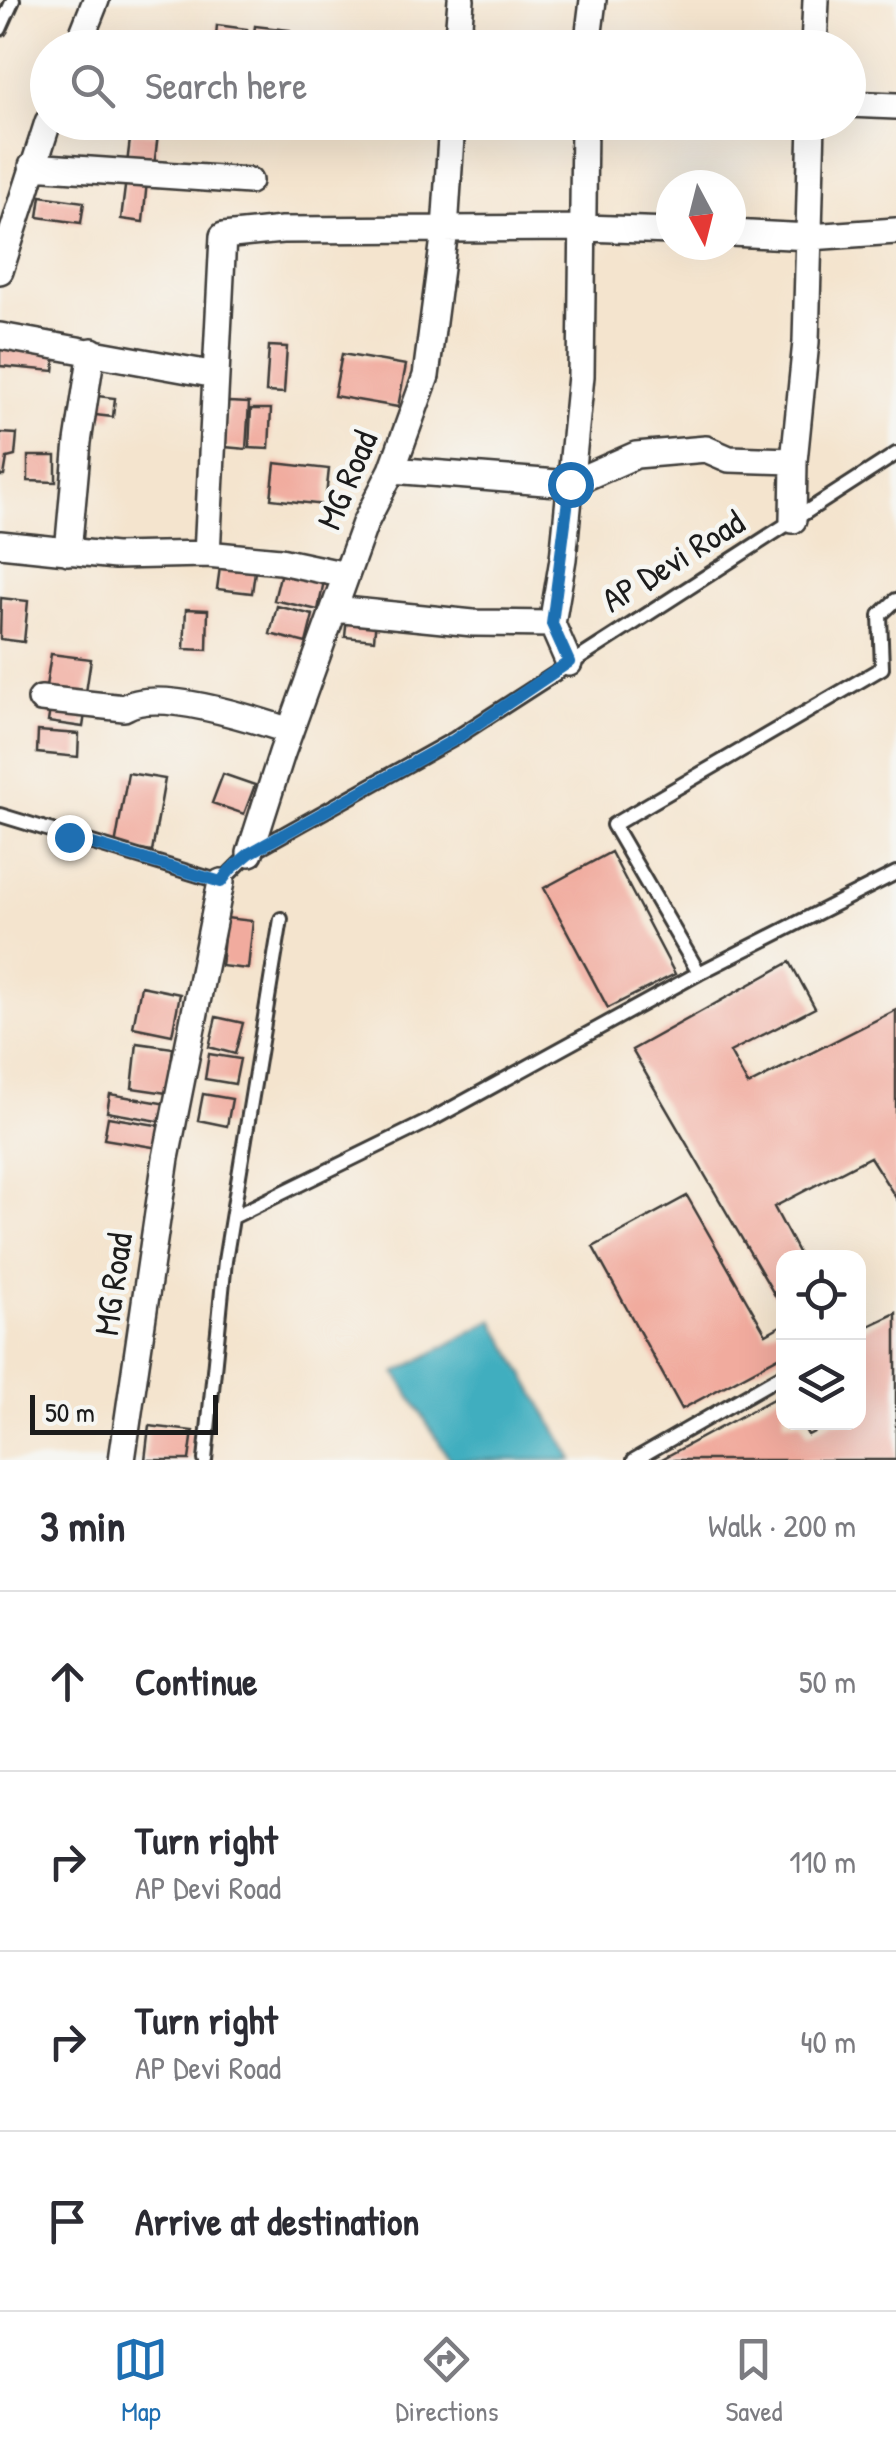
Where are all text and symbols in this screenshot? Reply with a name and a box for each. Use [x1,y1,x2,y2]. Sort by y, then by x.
search box [30,30,866,140]
icon: search [65,58,120,113]
text: Search here [145,59,307,111]
north arrow [656,170,746,260]
street label: MG Road [305,423,388,536]
route start [548,462,594,508]
street label: AP Devi Road [593,498,753,623]
route end [47,815,93,861]
street label: MG Road [82,1230,143,1338]
map controls [776,1250,866,1430]
button: locate [776,1250,866,1340]
button: layers [776,1340,866,1430]
scale bar [30,1390,218,1434]
text: 50 m [45,1393,95,1431]
text: 3 min [40,1497,125,1554]
text: Walk · 200 m [708,1504,856,1547]
icon: ahead [40,1654,95,1709]
text: Continue [135,1655,257,1707]
text: 50 m [799,1660,856,1703]
text: Turn right [135,1814,278,1866]
icon: right [40,1834,95,1889]
text: 110 m [789,1840,856,1883]
text: AP Devi Road [135,1866,281,1909]
text: Turn right [135,1994,278,2046]
icon: right [40,2014,95,2069]
text: 40 m [801,2020,856,2063]
text: AP Devi Road [135,2046,281,2089]
icon: arrive [40,2194,95,2249]
text: Arrive at destination [135,2195,419,2247]
tab: Map [113,2332,168,2430]
tab: Directions [395,2332,498,2430]
tab: Saved [725,2332,783,2430]

